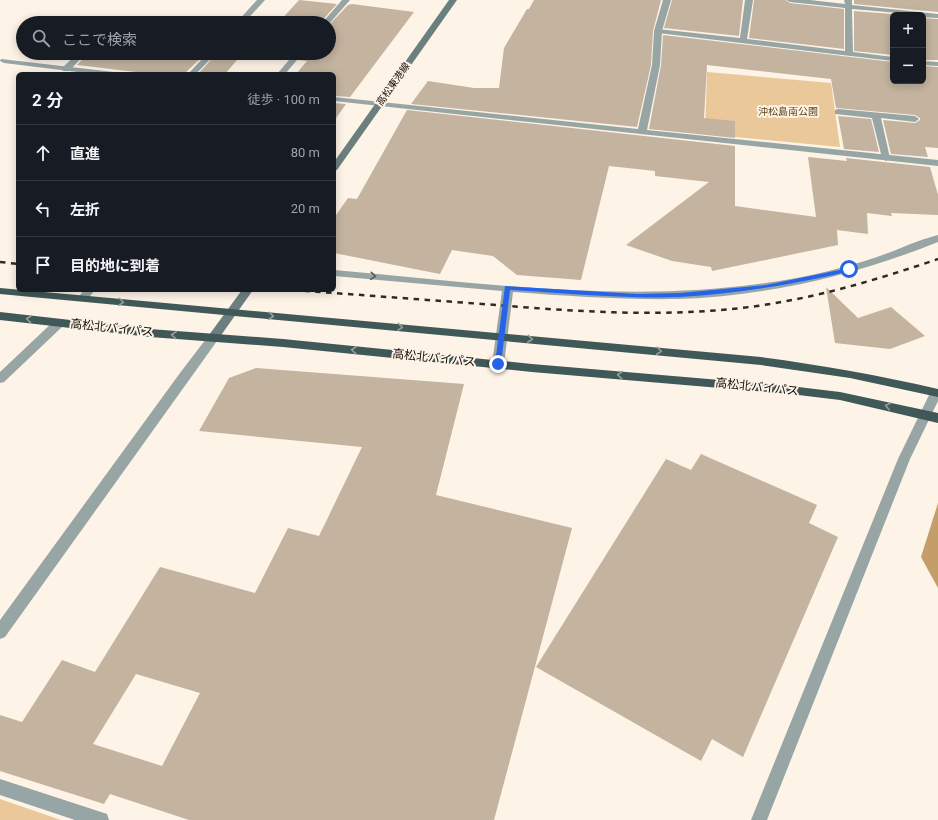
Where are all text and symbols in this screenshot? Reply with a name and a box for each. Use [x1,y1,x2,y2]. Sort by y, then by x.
map controls [890,12,926,84]
button: + [890,12,926,48]
search box [16,16,336,60]
icon: search [30,27,52,49]
text: ここで検索 [62,31,137,49]
button: − [890,48,926,84]
street label: 高松東港線 [374,60,412,108]
text: 2 分 [32,90,63,110]
text: 徒歩 · 100 m [248,92,320,107]
park label: 沖松島南公園 [758,106,818,117]
icon: ahead [32,142,54,164]
text: 直進 [70,145,100,163]
text: 80 m [291,145,320,160]
icon: left [32,198,54,220]
text: 左折 [70,201,100,219]
text: 20 m [291,201,320,216]
icon: arrive [32,254,54,276]
text: 目的地に到着 [70,257,160,275]
route start [840,260,858,278]
one-way arrow [370,272,376,281]
one-way arrow [118,298,124,307]
one-way arrow [268,312,274,321]
one-way arrow [26,315,32,324]
street label: 高松北バイパス [70,317,154,339]
one-way arrow [397,323,403,332]
one-way arrow [171,330,177,339]
one-way arrow [527,334,533,343]
one-way arrow [351,346,357,355]
street label: 高松北バイパス [392,347,476,369]
one-way arrow [656,347,662,356]
route end [489,355,507,373]
one-way arrow [617,370,623,379]
street label: 高松北バイパス [715,376,799,398]
one-way arrow [885,402,891,410]

